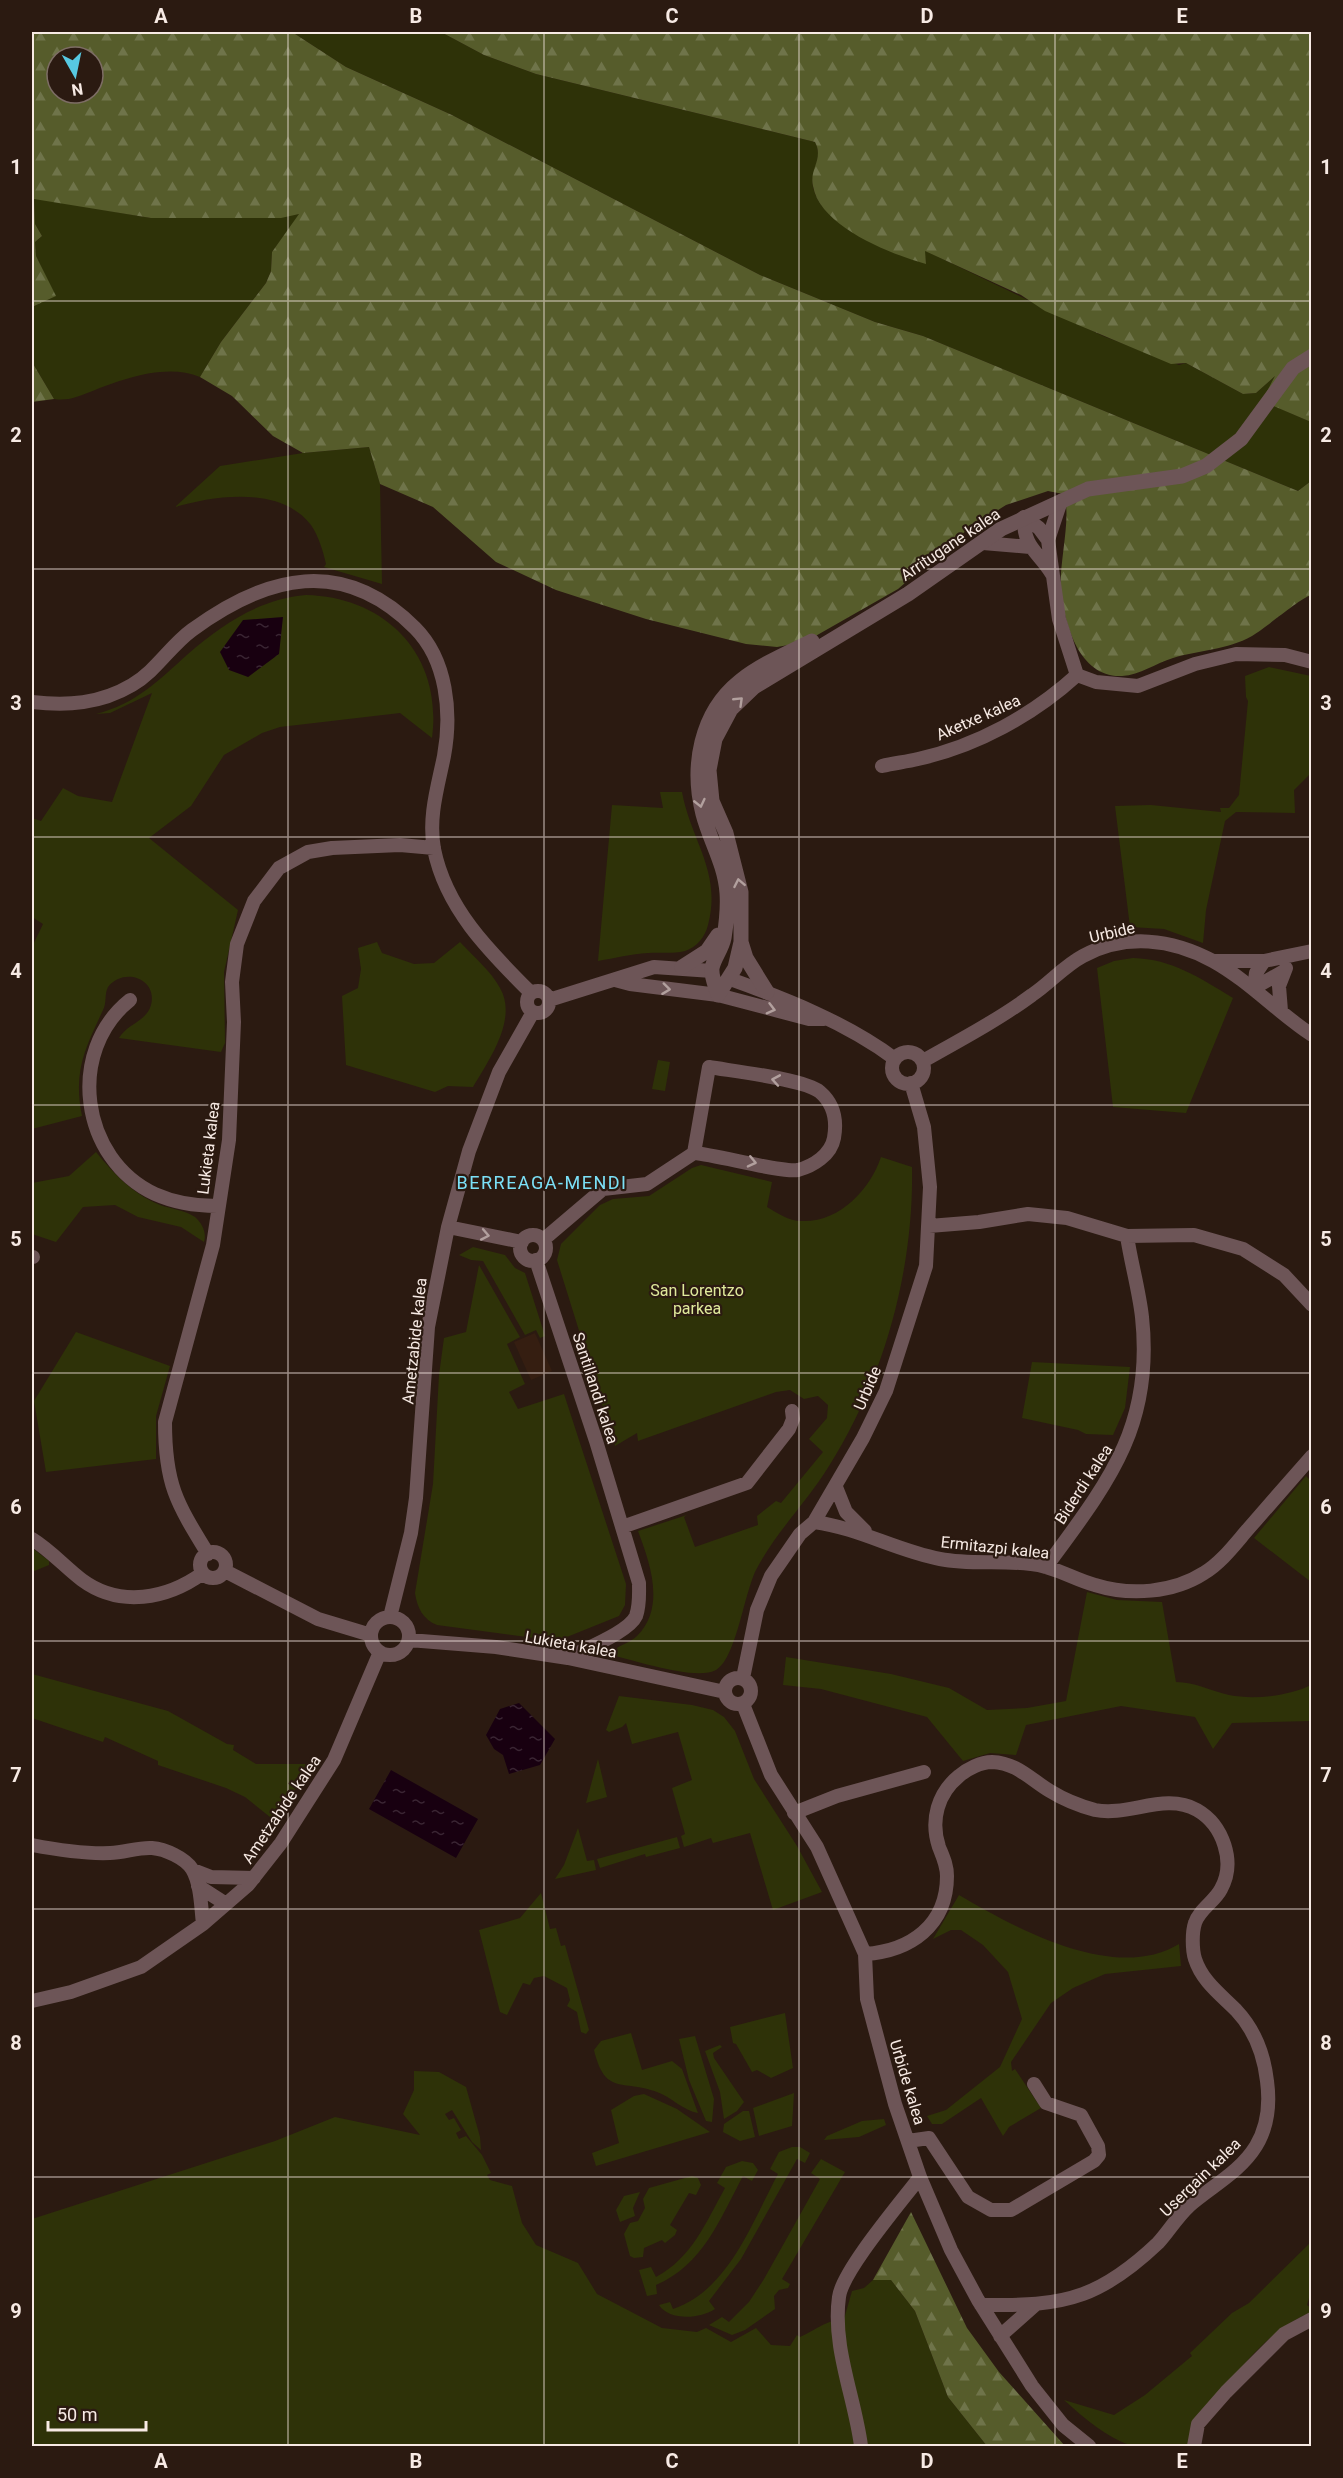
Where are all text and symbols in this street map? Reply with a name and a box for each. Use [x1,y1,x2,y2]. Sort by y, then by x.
text: A [154,4,168,28]
text: B [410,4,422,28]
text: C [665,4,679,28]
text: D [921,4,934,28]
text: E [1176,4,1188,28]
north arrow [45,45,105,105]
text: N [70,79,84,100]
text: 1 [10,155,22,179]
text: 1 [1320,155,1332,179]
text: 2 [10,423,22,447]
text: 2 [1320,423,1332,447]
street label: Arritugane kalea [897,504,1004,585]
street label: Aketxe kalea [933,690,1023,744]
text: 3 [10,691,22,715]
text: 3 [1320,691,1332,715]
one-way arrow [732,698,743,709]
one-way arrow [693,798,706,808]
one-way arrow [733,879,746,889]
street label: Urbide [1087,918,1137,947]
text: 4 [10,959,22,983]
text: 4 [1320,959,1332,983]
one-way arrow [662,982,671,994]
one-way arrow [765,1002,776,1014]
one-way arrow [772,1074,782,1087]
street label: Lukieta kalea [193,1101,224,1196]
one-way arrow [746,1155,756,1168]
district label: BERREAGA-MENDI [457,1172,627,1193]
text: 5 [10,1227,22,1251]
text: 5 [1320,1227,1332,1251]
one-way arrow [480,1228,490,1241]
street label: Ametzabide kalea [398,1277,431,1405]
park label: San Lorentzo parkea [650,1281,744,1318]
street label: Santillandi kalea [569,1330,623,1446]
street label: Urbide [850,1363,885,1413]
street label: Biderdi kalea [1051,1441,1116,1528]
text: 6 [10,1495,22,1519]
text: 6 [1320,1495,1332,1519]
street label: Ermitazpi kalea [940,1532,1050,1563]
street label: Lukieta kalea [523,1627,619,1662]
street label: Ametzabide kalea [238,1751,325,1867]
text: 7 [10,1763,22,1787]
text: 7 [1320,1763,1332,1787]
text: 8 [10,2031,22,2055]
text: 8 [1320,2031,1332,2055]
street label: Urbide kalea [886,2037,929,2127]
street label: Usergain kalea [1156,2134,1245,2221]
text: 9 [10,2299,22,2323]
text: 9 [1320,2299,1332,2323]
scale bar [48,2394,146,2432]
text: 50 m [57,2404,97,2425]
text: A [154,2449,168,2473]
text: B [410,2449,422,2473]
text: C [665,2449,679,2473]
text: D [921,2449,934,2473]
text: E [1176,2449,1188,2473]

